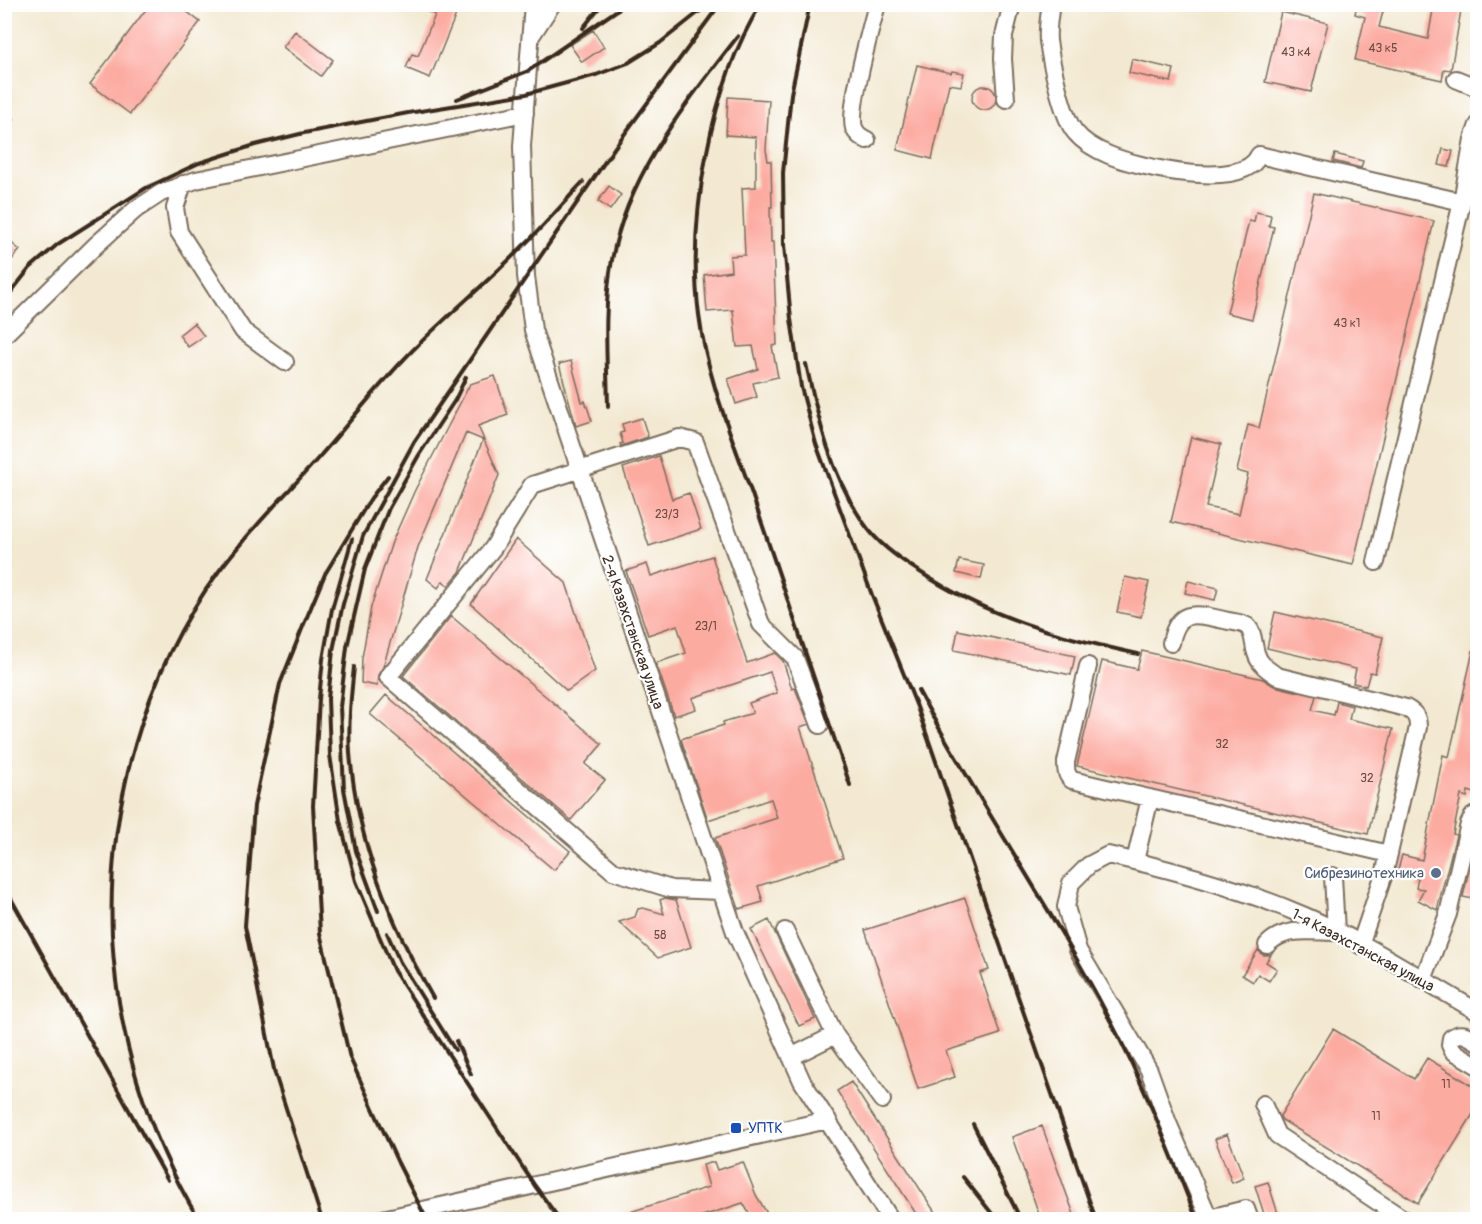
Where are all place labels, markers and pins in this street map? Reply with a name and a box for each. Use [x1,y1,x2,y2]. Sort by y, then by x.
place label: Сибрезинотехника [1304,864,1424,883]
marker: Сибрезинотехника [1429,866,1443,880]
place label: УПТК [748,1119,783,1138]
marker: УПТК [729,1121,743,1135]

